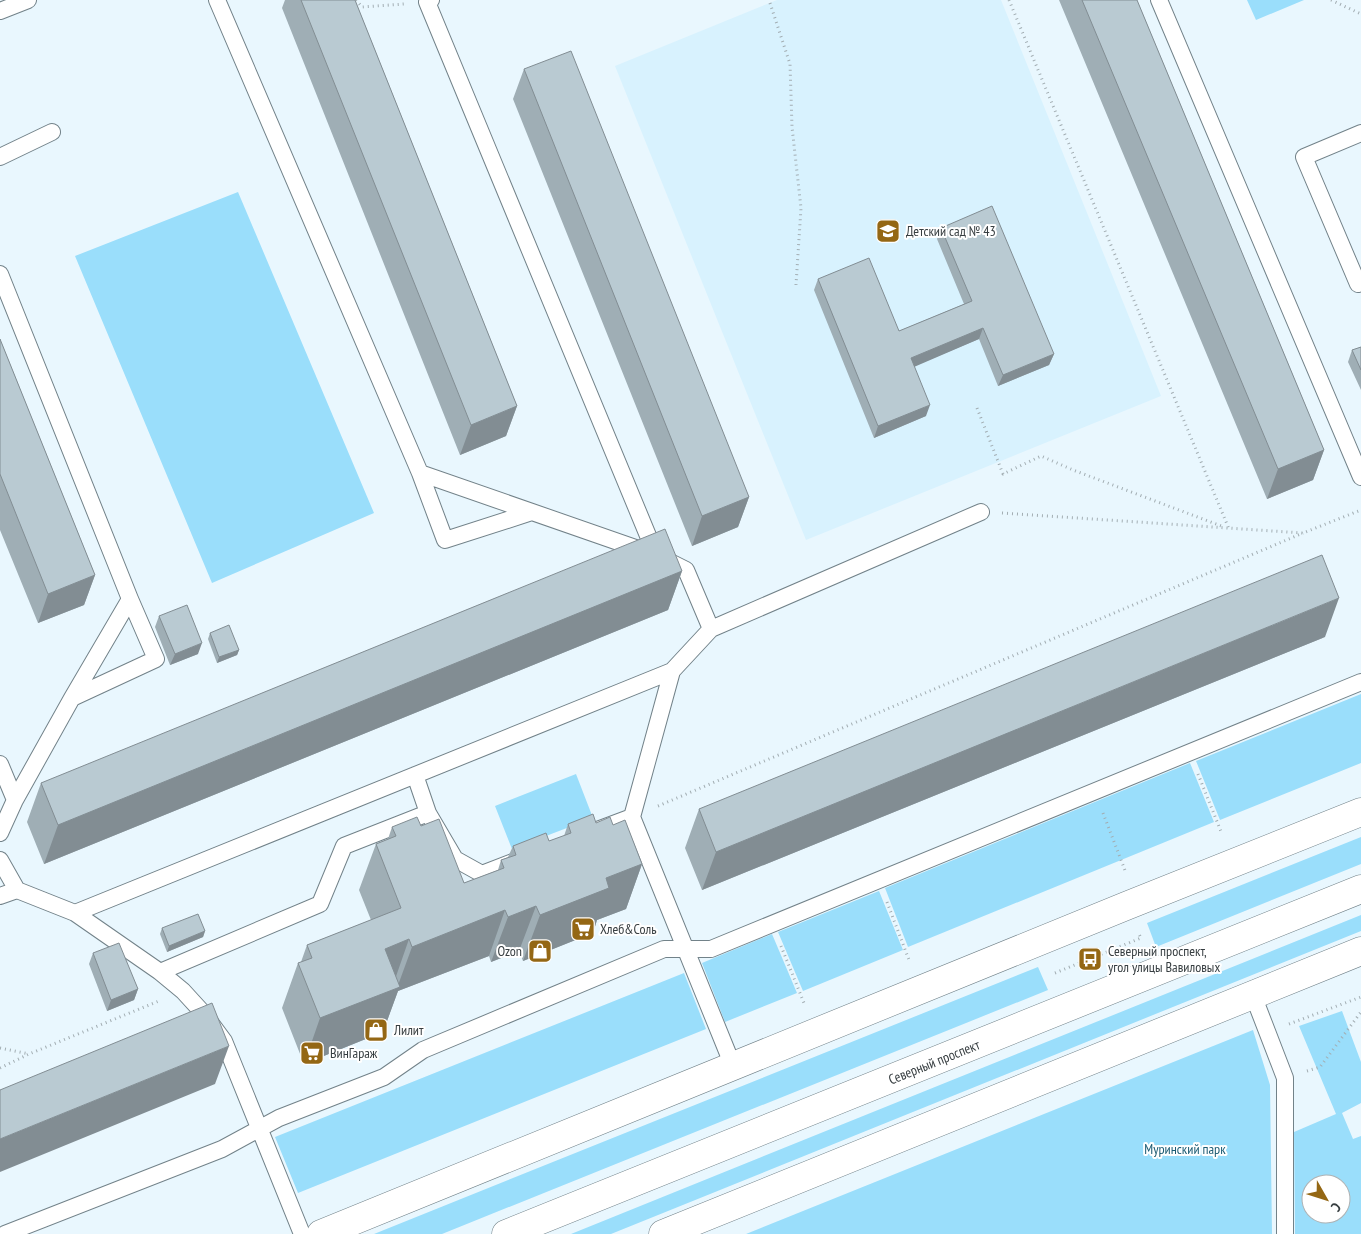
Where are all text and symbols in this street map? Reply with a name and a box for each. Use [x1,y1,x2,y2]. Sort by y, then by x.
school or university icon: Детский сад № 43 [875,218,901,244]
place label: Детский сад № 43 [906,222,996,240]
supermarket icon: Хлеб&Соль [570,916,596,942]
place label: Хлеб&Соль [600,920,657,938]
shop icon: Ozon [527,938,553,964]
place label: Ozon [497,942,522,960]
place label: Северный проспект, угол улицы Вавиловых [1108,942,1220,976]
bus stop icon: Северный проспект, угол улицы Вавиловых [1077,946,1103,972]
shop icon: Лилит [363,1017,389,1043]
place label: Лилит [393,1021,424,1039]
street label: Северный проспект [886,1035,983,1088]
supermarket icon: ВинГараж [299,1040,325,1066]
place label: ВинГараж [330,1044,378,1062]
park label: Муринский парк [1144,1140,1226,1158]
north arrow [1301,1174,1351,1224]
text: С [1327,1199,1345,1216]

